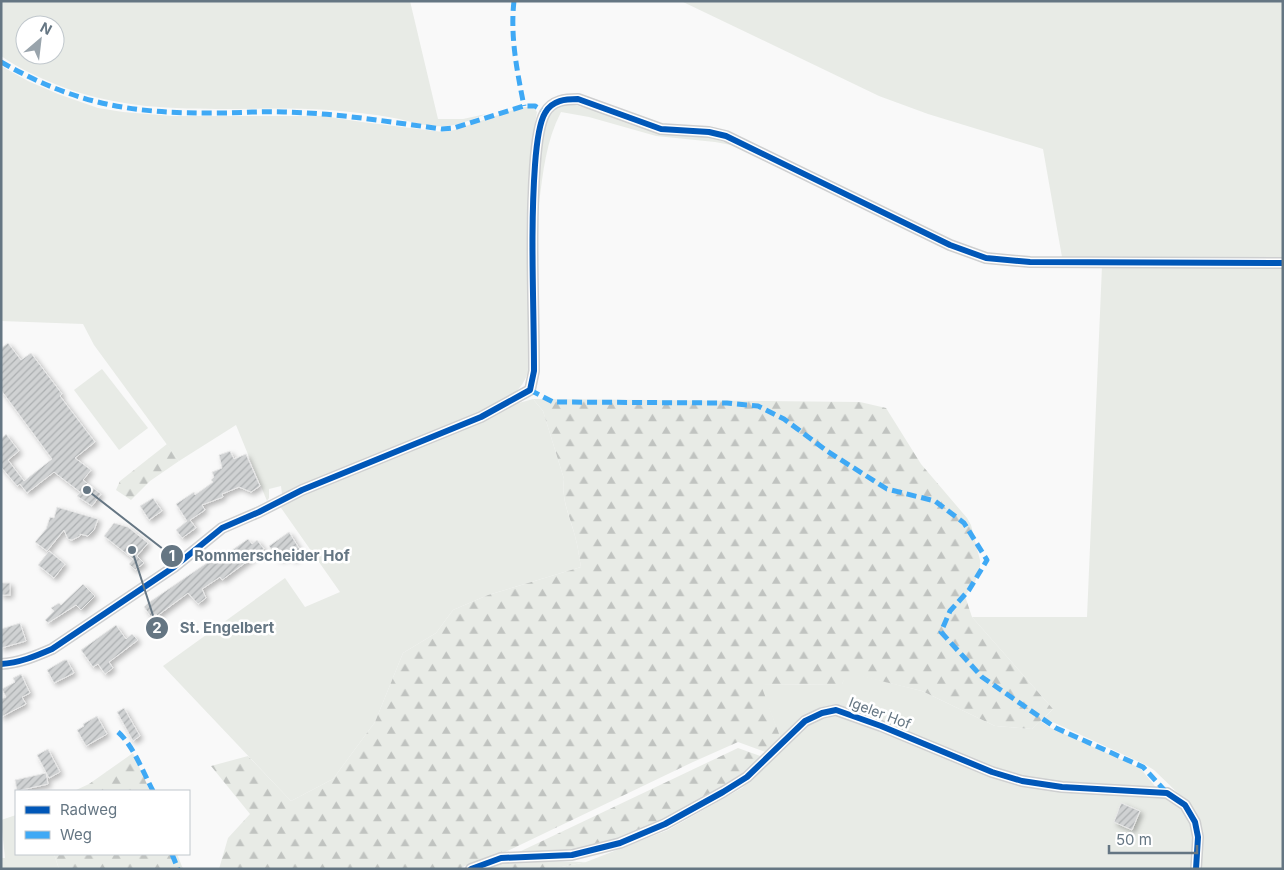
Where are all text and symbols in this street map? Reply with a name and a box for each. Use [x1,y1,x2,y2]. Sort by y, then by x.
north arrow [15,15,65,65]
text: N [38,18,55,38]
callout: Rommerscheider Hof [160,541,360,571]
text: 1 [169,546,175,565]
text: Rommerscheider Hof [194,546,350,565]
callout: St. Engelbert [144,613,284,643]
text: 2 [152,618,162,637]
text: St. Engelbert [180,618,275,637]
street label: Igeler Hof [847,693,914,732]
legend [15,790,190,855]
text: Radweg [60,800,117,819]
scale bar [1109,822,1196,854]
text: Weg [60,825,92,844]
text: 50 m [1116,830,1152,849]

